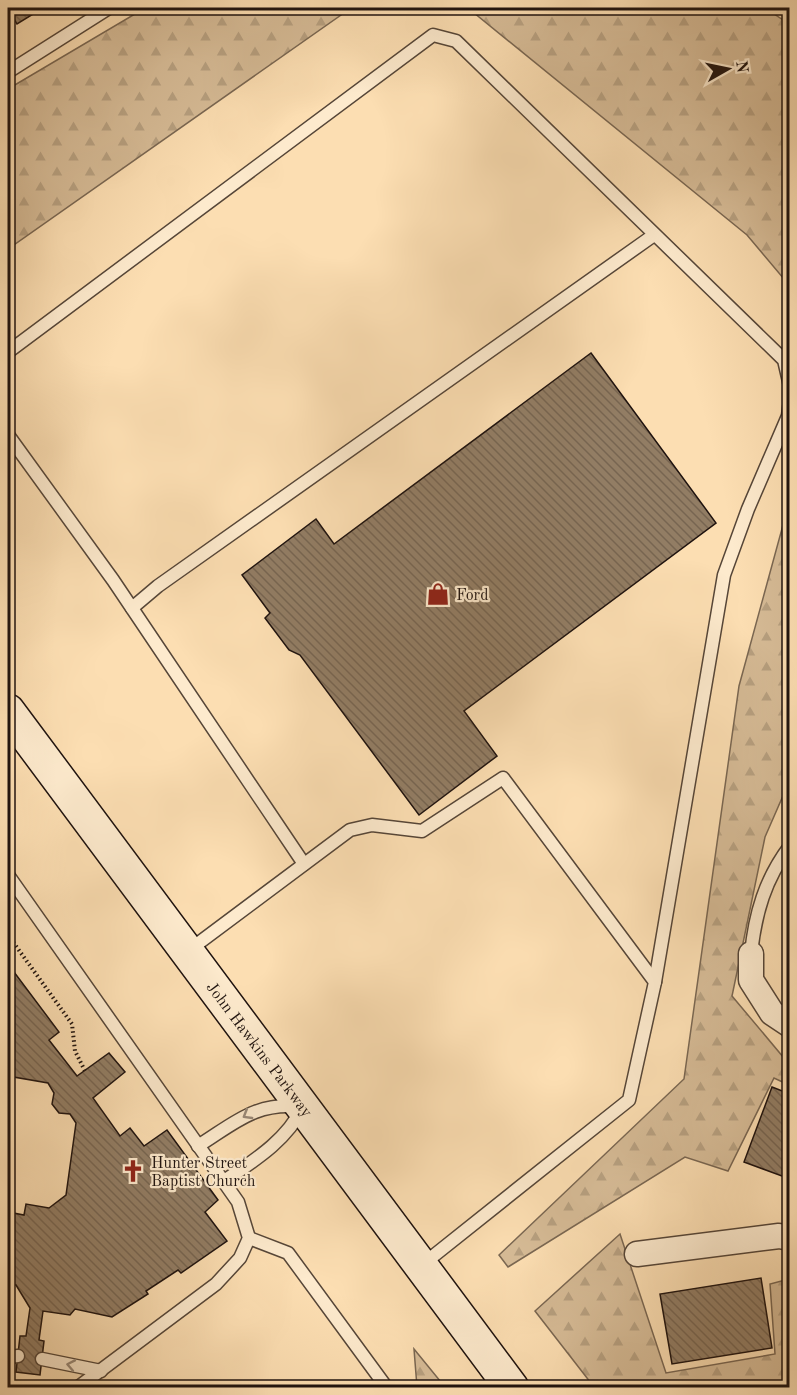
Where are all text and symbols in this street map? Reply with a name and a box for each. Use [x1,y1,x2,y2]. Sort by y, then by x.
north arrow [698,39,758,99]
text: N [732,60,750,75]
shop icon: Ford [425,581,451,607]
place label: Ford [456,588,489,604]
street label: John Hawkins Parkway [202,980,315,1121]
one-way arrow [243,1108,253,1120]
place label: Hunter Street Baptist Church [151,1156,256,1190]
church icon: Hunter Street Baptist Church [120,1158,146,1184]
one-way arrow [67,1359,77,1372]

